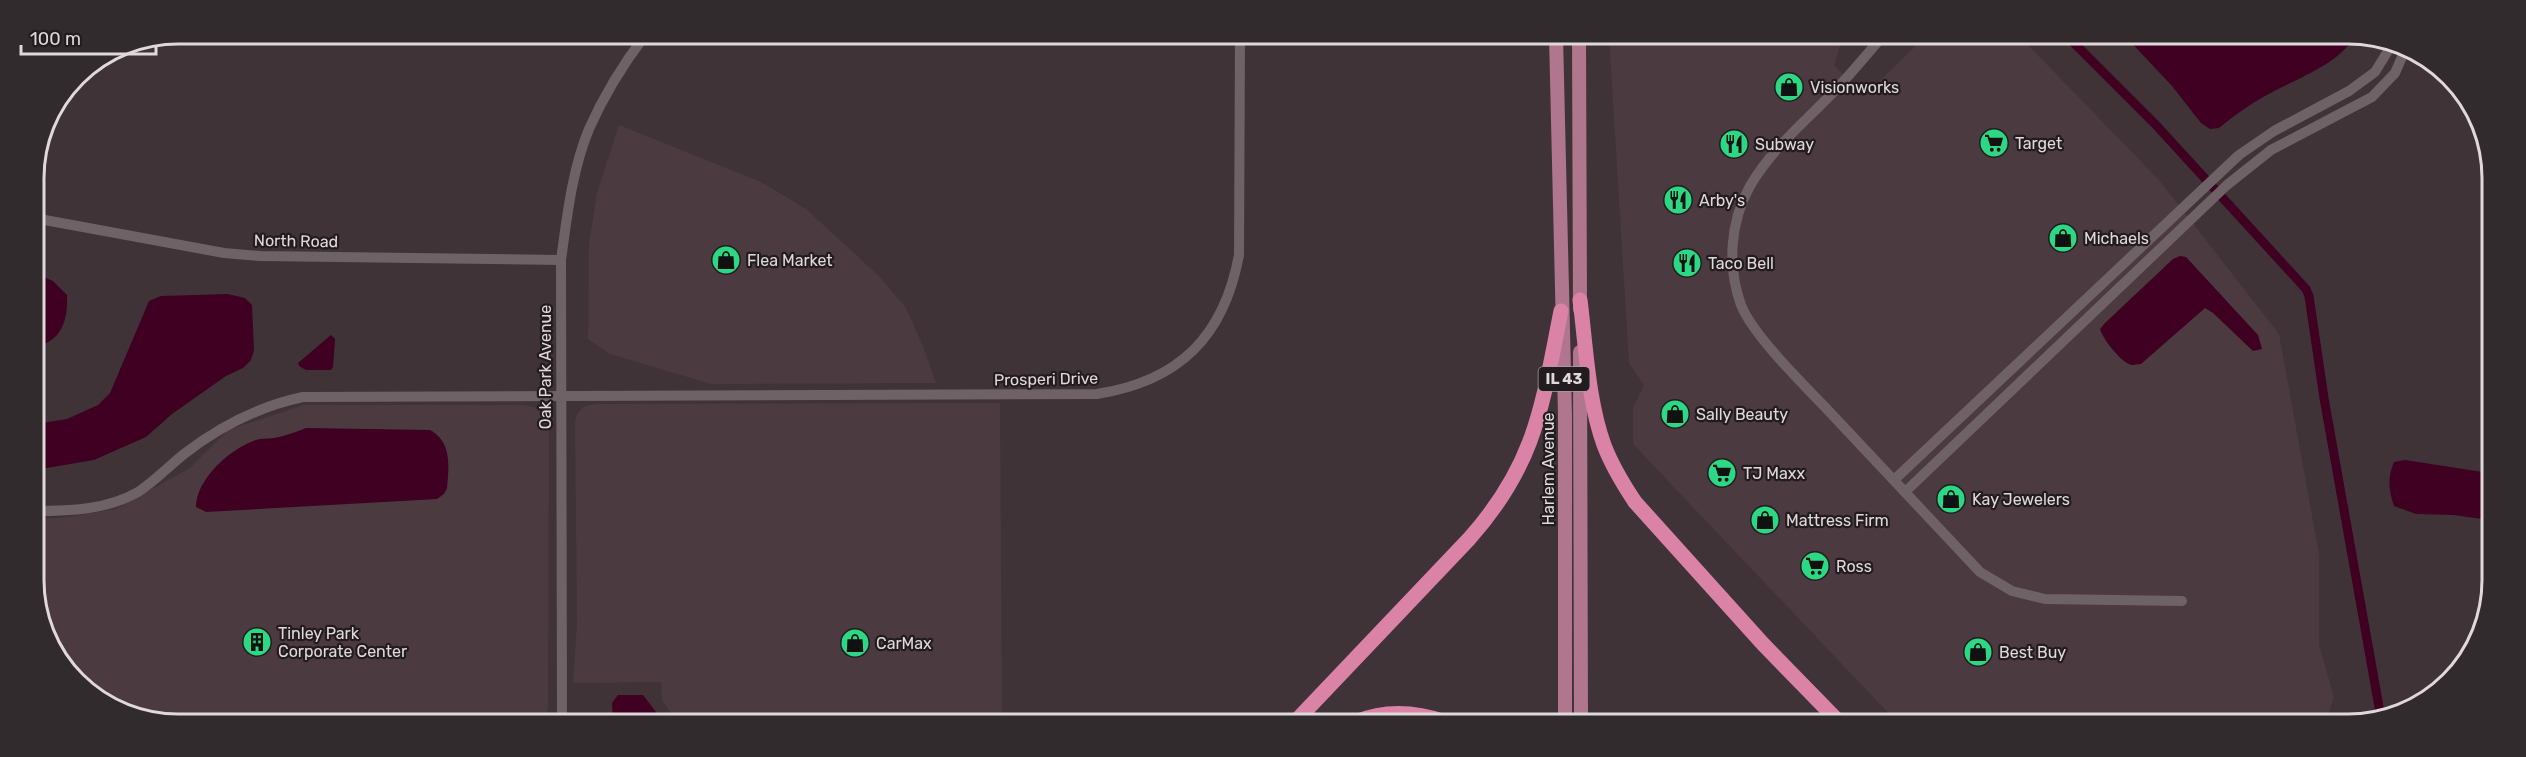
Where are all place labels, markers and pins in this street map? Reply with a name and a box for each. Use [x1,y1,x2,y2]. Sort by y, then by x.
shop icon: Visionworks [1773,71,1805,103]
place label: Visionworks [1810,78,1899,97]
supermarket icon: Target [1978,127,2010,159]
restaurant icon: Subway [1718,128,1750,160]
place label: Target [2015,134,2062,153]
place label: Subway [1755,135,1814,154]
restaurant icon: Arby's [1662,184,1694,216]
place label: Arby's [1699,191,1745,210]
shop icon: Michaels [2047,222,2079,254]
place label: Michaels [2084,229,2149,248]
shop icon: Flea Market [710,244,742,276]
restaurant icon: Taco Bell [1671,247,1703,279]
place label: Flea Market [747,251,833,270]
place label: Taco Bell [1708,254,1774,273]
shop icon: Sally Beauty [1659,398,1691,430]
place label: Sally Beauty [1696,405,1788,424]
supermarket icon: TJ Maxx [1706,457,1738,489]
place label: TJ Maxx [1743,464,1805,483]
shop icon: Kay Jewelers [1935,483,1967,515]
place label: Kay Jewelers [1972,490,2070,509]
shop icon: Mattress Firm [1749,504,1781,536]
place label: Mattress Firm [1786,511,1889,530]
supermarket icon: Ross [1799,550,1831,582]
place label: Ross [1836,557,1872,576]
place label: Tinley Park Corporate Center [278,624,407,661]
building icon: Tinley Park Corporate Center [241,626,273,658]
shop icon: CarMax [839,627,871,659]
place label: CarMax [876,634,932,653]
shop icon: Best Buy [1962,636,1994,668]
place label: Best Buy [1999,643,2066,662]

